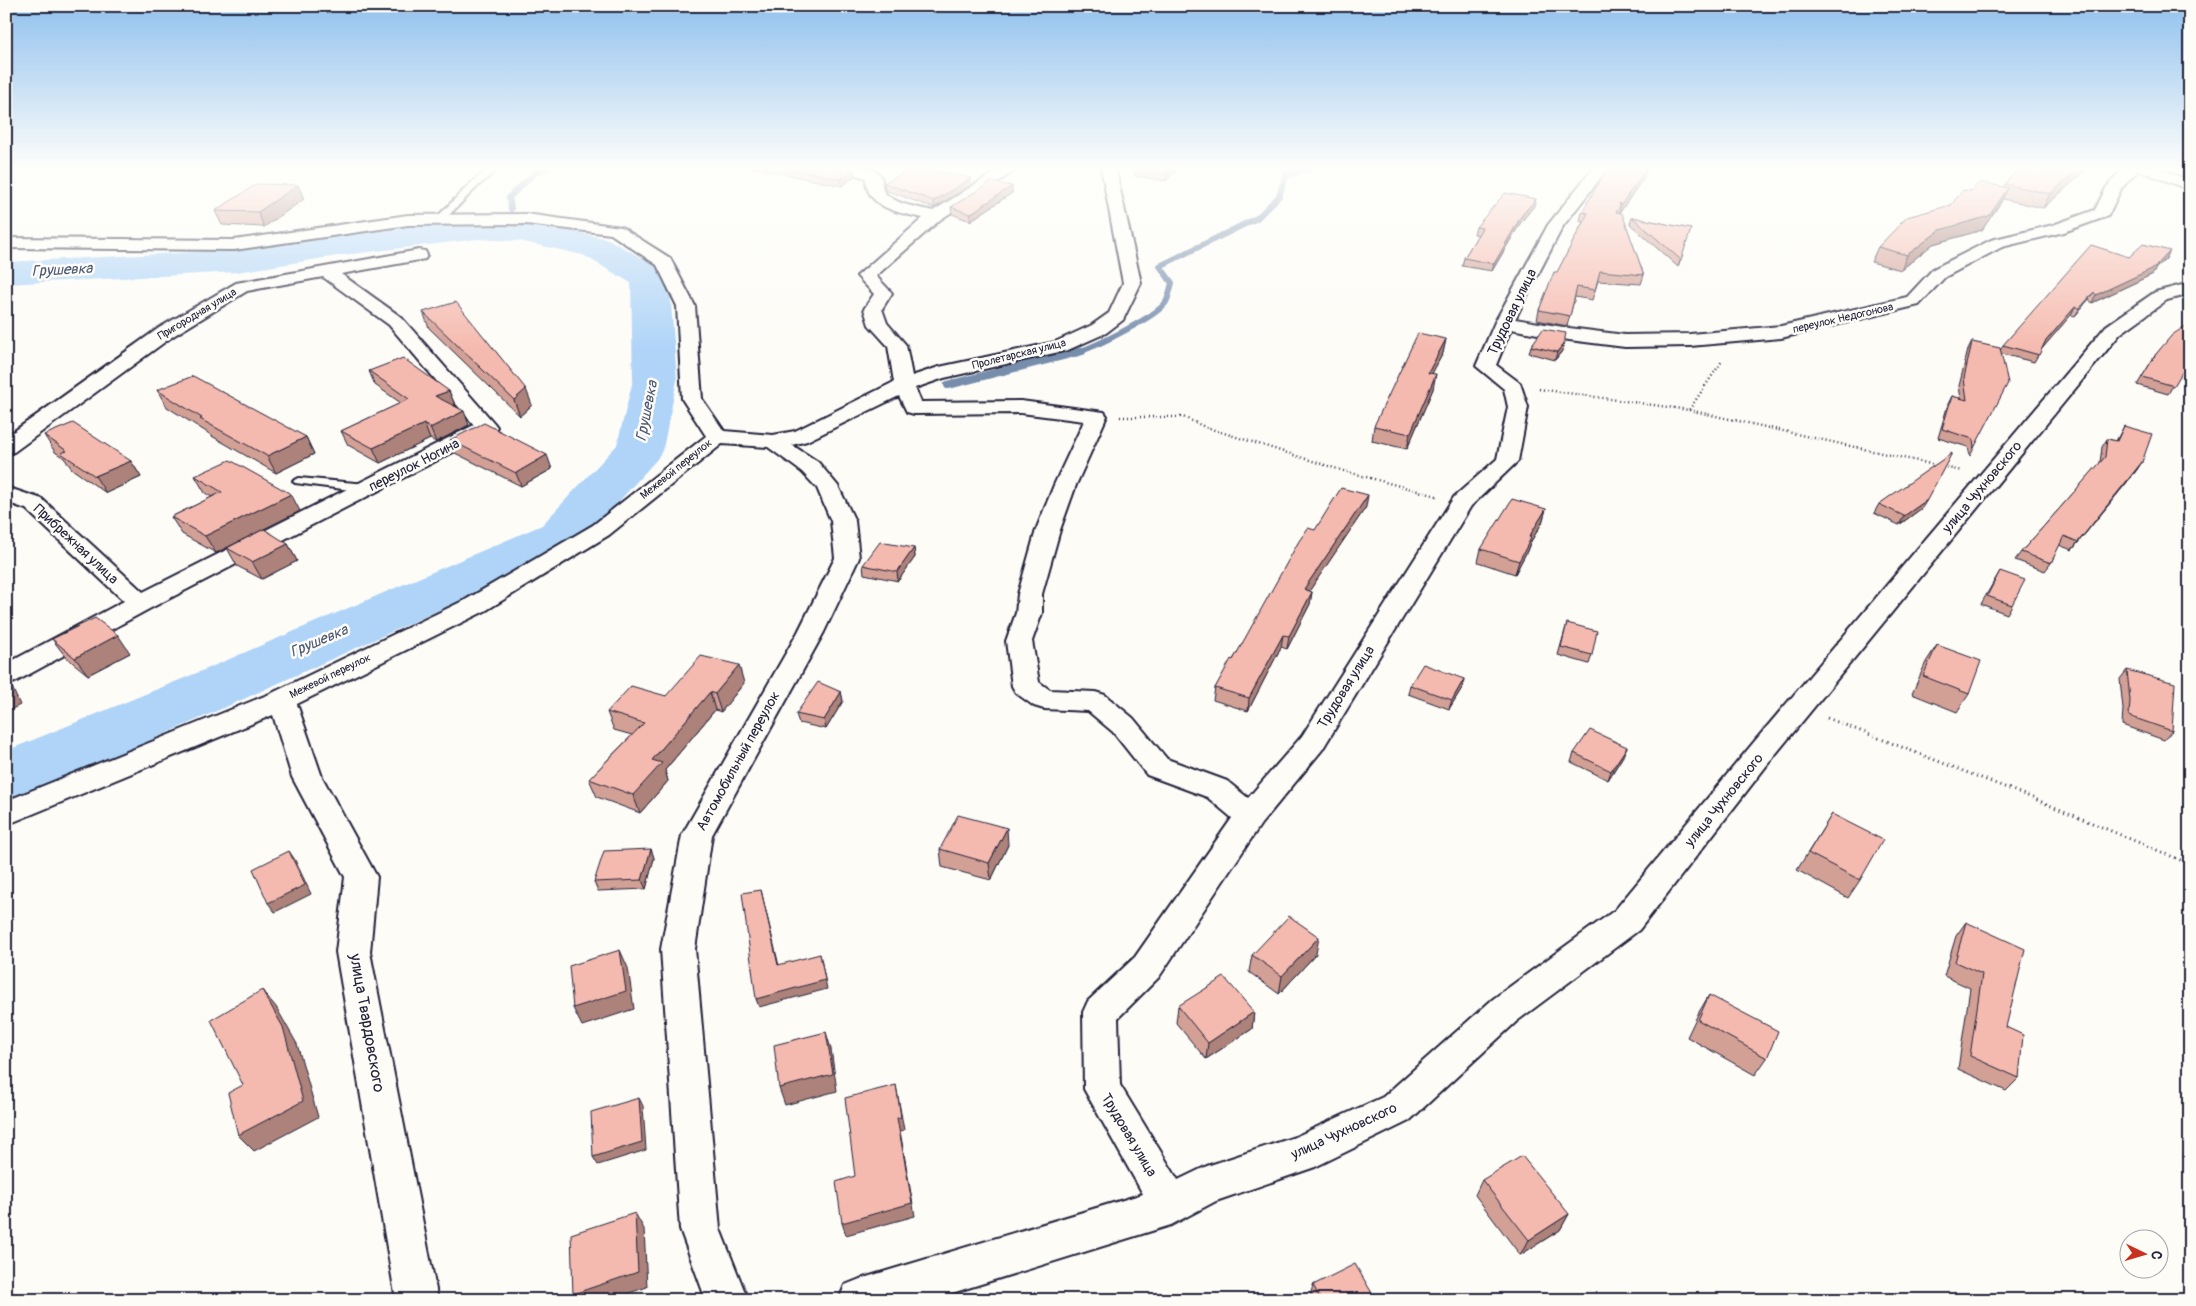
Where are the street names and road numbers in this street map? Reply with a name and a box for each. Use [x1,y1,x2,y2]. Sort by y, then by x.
street label: Трудовая улица [1484,266,1540,358]
street label: Пригородная улица [155,285,239,343]
street label: переулок Недогонова [1792,300,1894,336]
street label: Пролетарская улица [971,336,1067,372]
street label: переулок Ногина [366,435,462,495]
street label: Межевой переулок [638,436,715,502]
street label: улица Чухновского [1938,437,2026,537]
street label: Прибрежная улица [30,500,122,588]
street label: Трудовая улица [1314,643,1378,731]
street label: Межевой переулок [287,651,373,701]
street label: Автомобильный переулок [693,688,783,834]
street label: улица Чухновского [1681,750,1767,851]
street label: улица Твардовского [345,951,389,1094]
street label: Трудовая улица [1097,1090,1161,1180]
street label: улица Чухновского [1287,1099,1400,1163]

